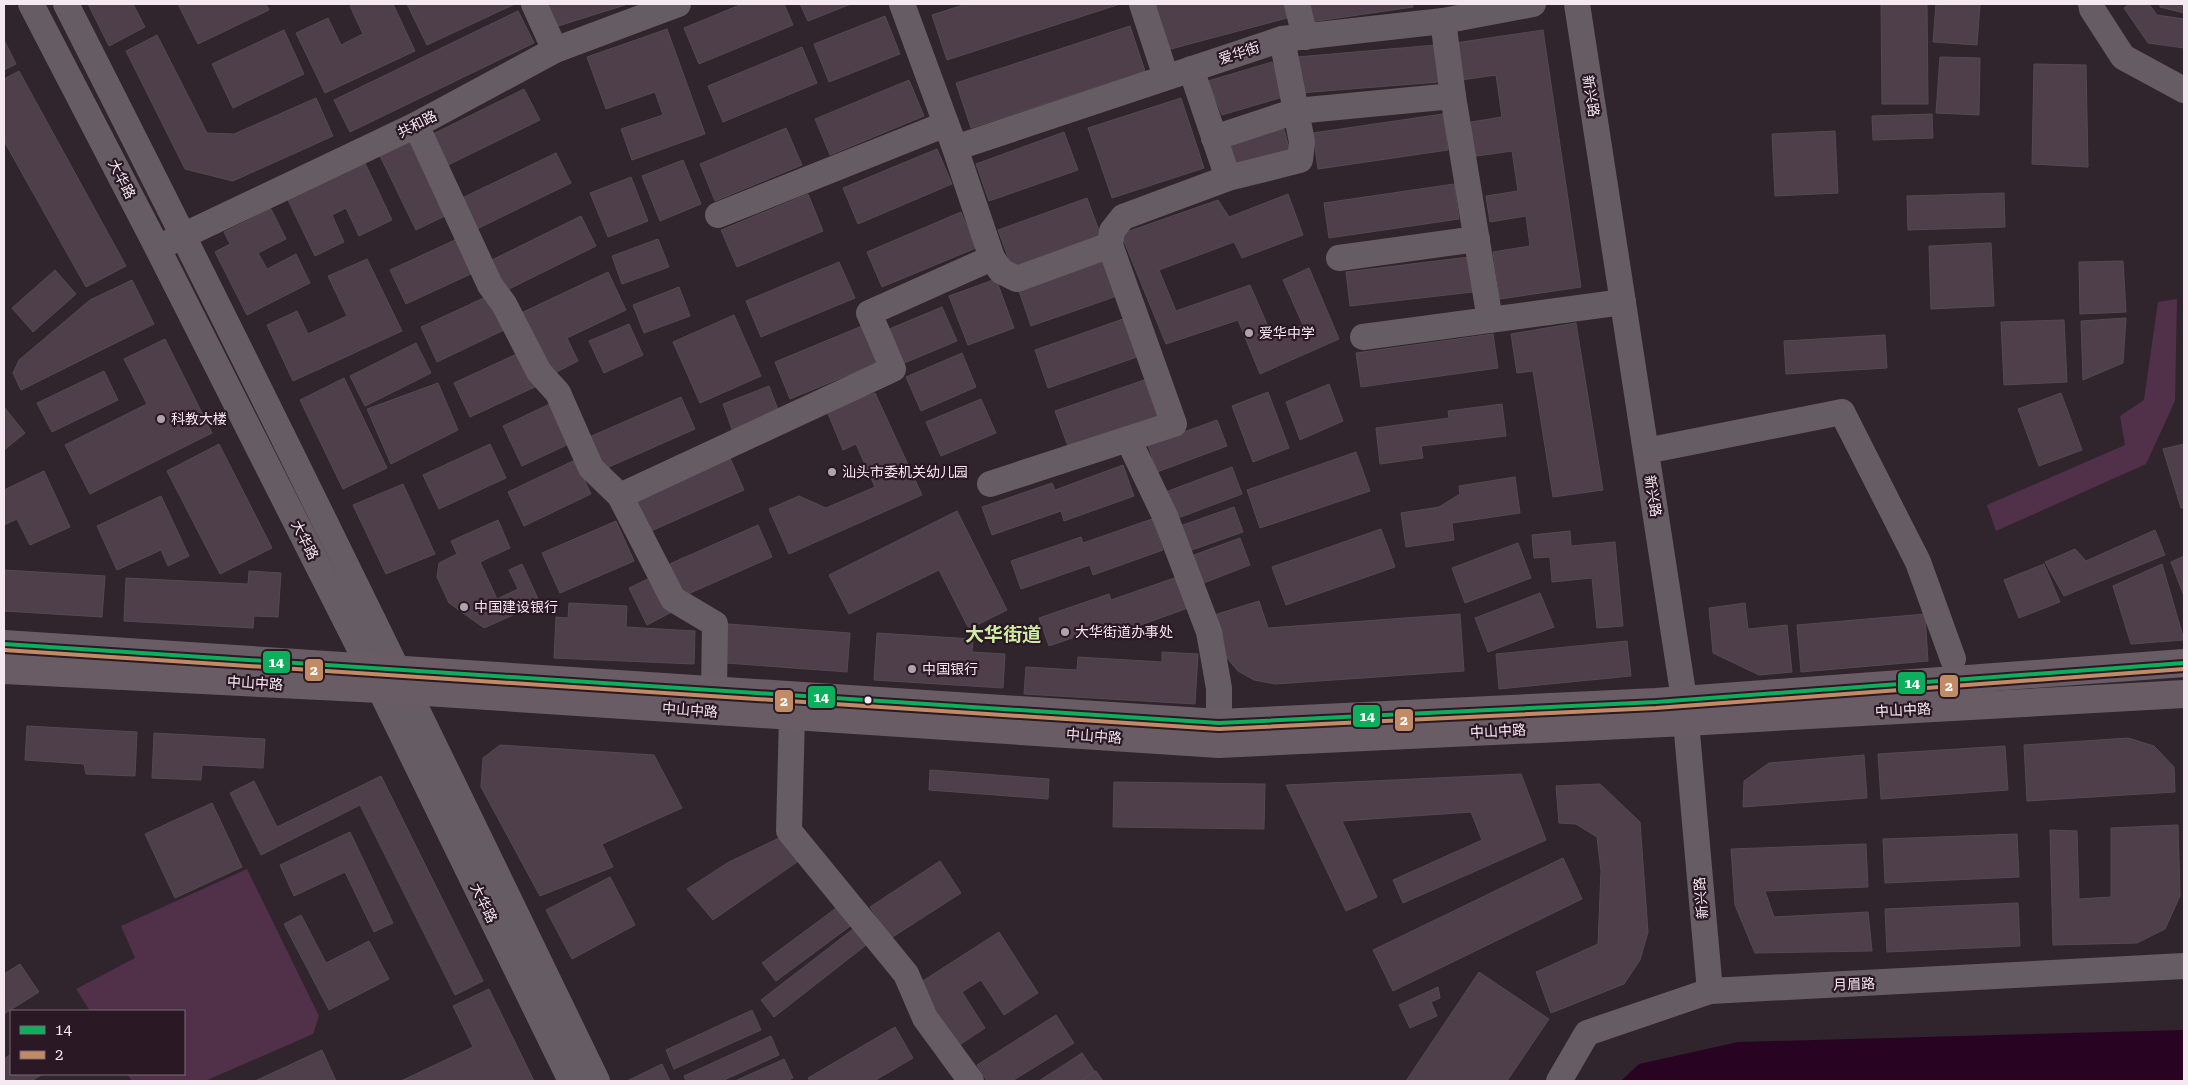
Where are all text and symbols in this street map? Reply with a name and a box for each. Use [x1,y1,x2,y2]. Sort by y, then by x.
street label: 爱华街 [1217,39,1261,67]
street label: 新兴路 [1580,74,1602,118]
street label: 共和路 [395,107,439,141]
street label: 大华路 [105,157,139,201]
place label: 爱华中学 [1259,325,1315,341]
marker: 爱华中学 [1243,327,1255,339]
place label: 科教大楼 [171,411,227,427]
marker: 科教大楼 [155,413,167,425]
place label: 汕头市委机关幼儿园 [842,464,968,480]
marker: 汕头市委机关幼儿园 [826,466,838,478]
street label: 新兴路 [1642,474,1664,518]
street label: 大华路 [288,518,322,562]
place label: 中国建设银行 [474,599,558,615]
marker: 中国建设银行 [458,601,470,613]
district label: 大华街道 [965,623,1041,646]
place label: 大华街道办事处 [1075,624,1173,640]
marker: 大华街道办事处 [1059,626,1071,638]
line badge: 14 [262,650,291,674]
text: 14 [268,654,284,670]
line badge: 2 [304,658,324,682]
place label: 中国银行 [922,661,978,677]
text: 2 [310,662,318,678]
marker: 中国银行 [906,663,918,675]
line badge: 14 [1897,671,1926,695]
street label: 中山中路 [227,674,283,692]
line badge: 2 [1939,674,1959,698]
text: 14 [1904,675,1920,691]
text: 2 [1945,678,1953,694]
line badge: 14 [807,685,836,709]
line badge: 2 [774,689,794,713]
text: 14 [813,689,829,705]
text: 2 [780,693,788,709]
unlabelled marker [863,695,873,705]
street label: 中山中路 [662,700,718,720]
street label: 中山中路 [1875,701,1931,719]
line badge: 14 [1352,704,1381,728]
text: 14 [1359,708,1375,724]
line badge: 2 [1394,708,1414,732]
text: 2 [1400,712,1408,728]
street label: 中山中路 [1470,722,1526,740]
street label: 中山中路 [1066,726,1122,746]
street label: 新兴路 [1691,876,1711,920]
street label: 大华路 [468,881,500,925]
street label: 月眉路 [1833,975,1875,993]
legend [10,1010,185,1075]
text: 14 [55,1021,72,1039]
text: 2 [55,1046,63,1064]

